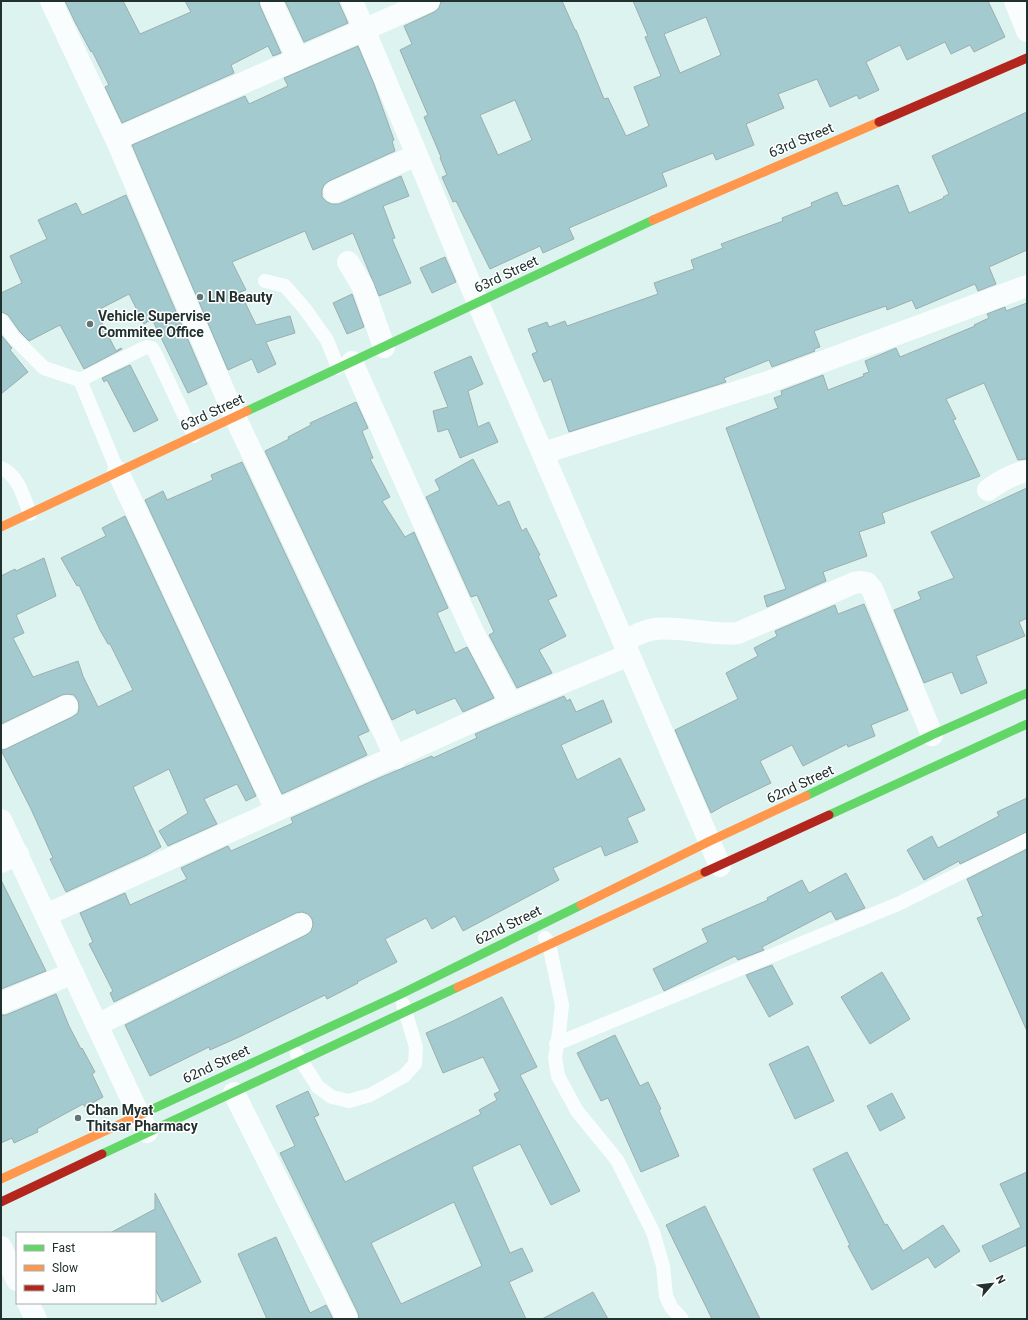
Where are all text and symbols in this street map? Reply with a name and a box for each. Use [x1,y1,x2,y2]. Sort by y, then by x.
street label: 63rd Street [766,119,836,161]
street label: 63rd Street [472,252,541,296]
place label: LN Beauty [208,289,273,305]
marker: LN Beauty [195,292,205,302]
place label: Vehicle Supervise Commitee Office [98,308,211,340]
marker: Vehicle Supervise Commitee Office [85,319,95,329]
street label: 63rd Street [178,390,247,434]
street label: 62nd Street [764,761,836,806]
street label: 62nd Street [472,902,544,948]
street label: 62nd Street [180,1041,252,1086]
place label: Chan Myat Thitsar Pharmacy [86,1102,199,1134]
marker: Chan Myat Thitsar Pharmacy [73,1113,83,1123]
legend [16,1232,156,1304]
text: Fast [52,1241,75,1255]
text: Slow [52,1261,78,1275]
north arrow [972,1264,1012,1304]
text: N [993,1273,1008,1286]
text: Jam [52,1281,76,1295]

